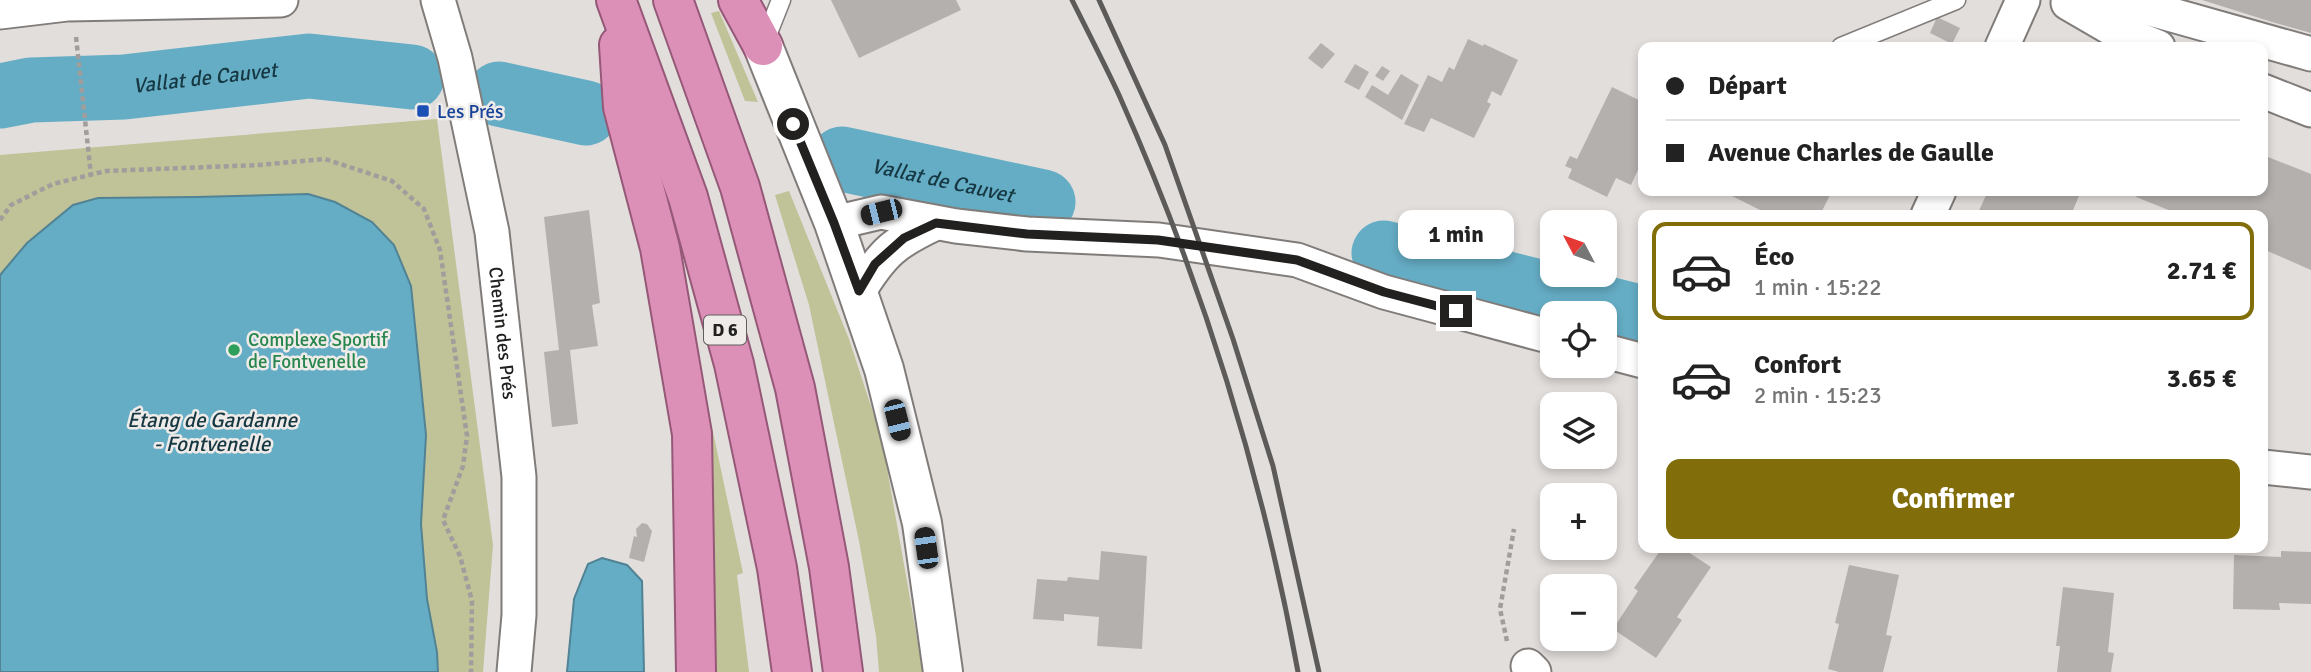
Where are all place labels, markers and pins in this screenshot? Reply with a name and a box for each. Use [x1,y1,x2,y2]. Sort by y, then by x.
place label: Les Prés [437,100,503,124]
marker: Les Prés [415,103,431,119]
place label: Complexe Sportif de Fontvenelle [248,328,389,374]
marker: Complexe Sportif de Fontvenelle [226,342,242,358]

